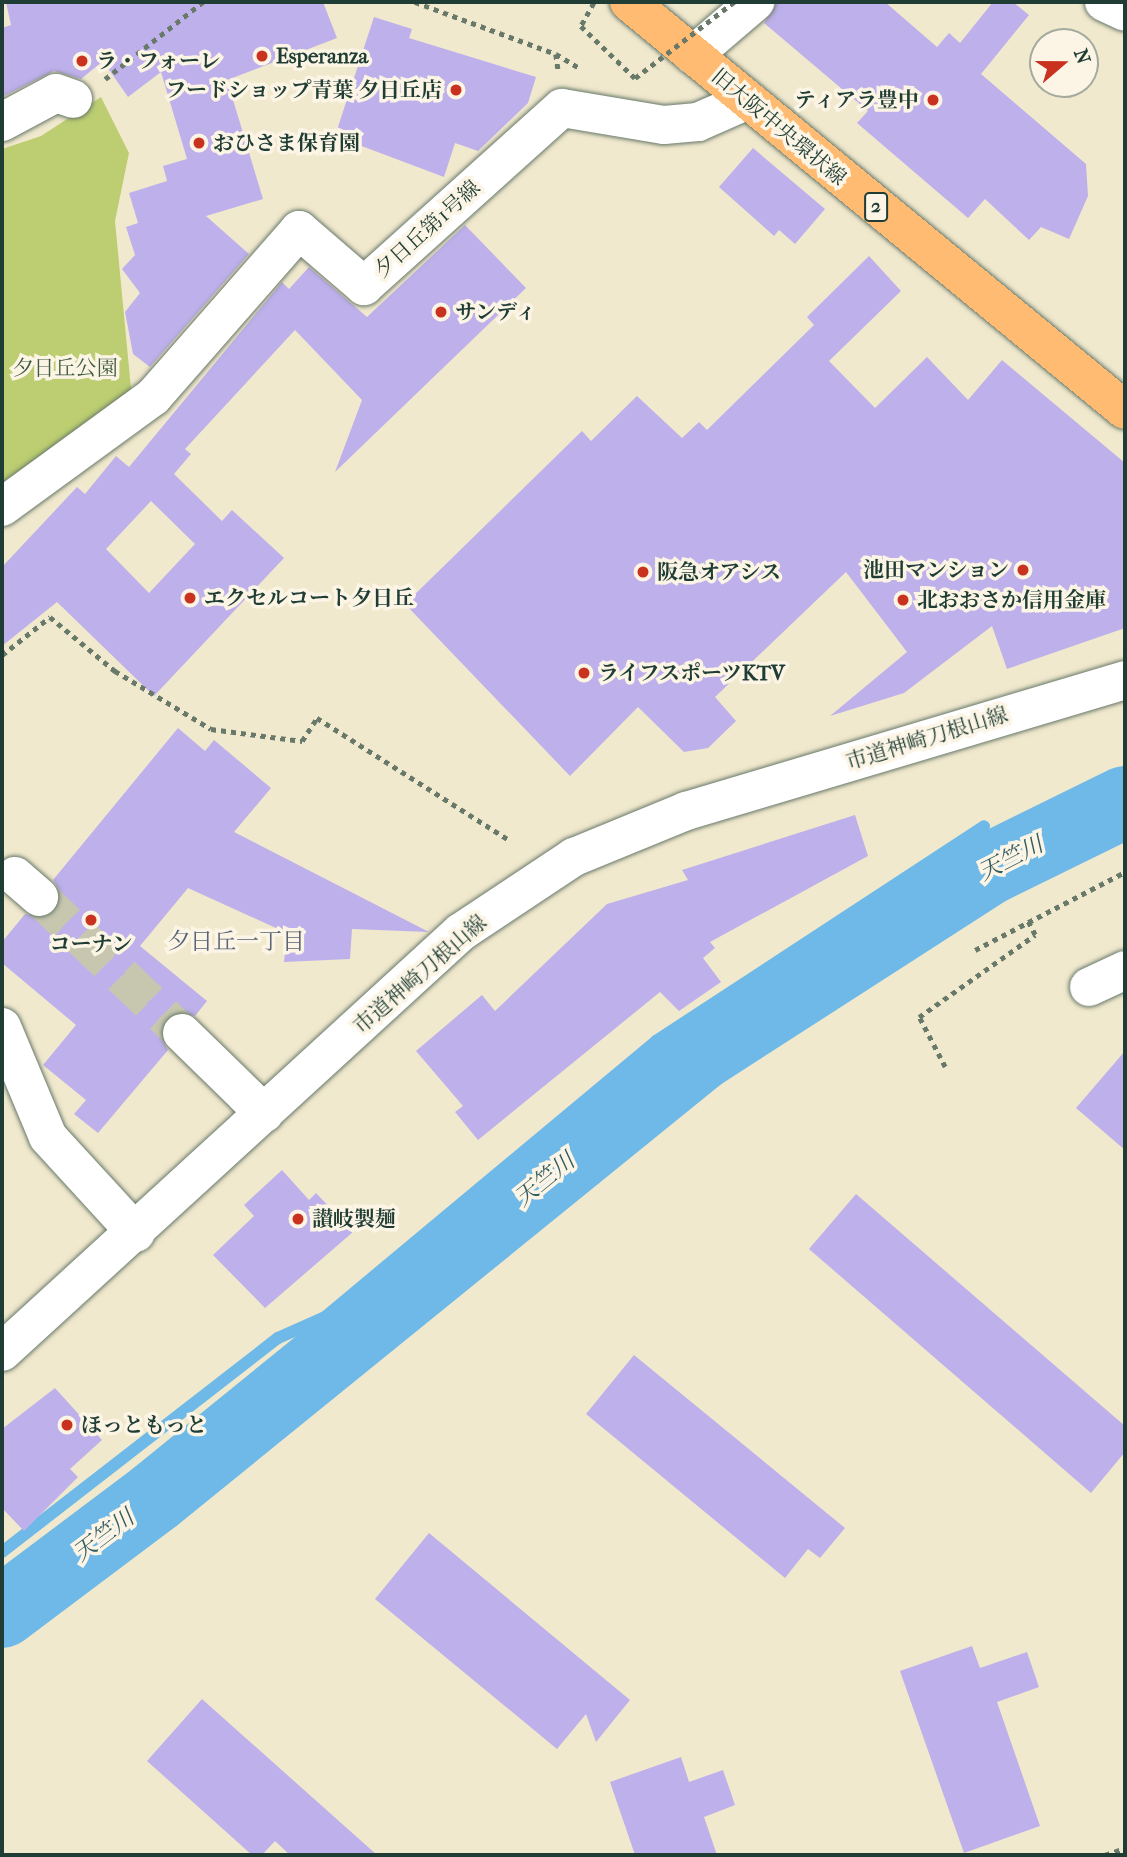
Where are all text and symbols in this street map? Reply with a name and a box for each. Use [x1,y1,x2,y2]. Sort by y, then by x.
north arrow [1029,28,1099,98]
place label: Esperanza [276,43,368,69]
text: N [1069,46,1095,67]
place label: ラ・フォーレ [96,48,222,74]
marker: Esperanza [254,48,270,64]
marker: ラ・フォーレ [74,53,90,69]
street label: 旧大阪中央環状線 [707,63,851,191]
place label: フードショップ青葉 夕日丘店 [165,77,442,103]
marker: フードショップ青葉 夕日丘店 [448,82,464,98]
place label: ティアラ豊中 [793,87,919,113]
marker: ティアラ豊中 [925,92,941,108]
place label: おひさま保育園 [213,130,360,156]
marker: おひさま保育園 [191,135,207,151]
street label: 夕日丘第1号線 [369,175,485,283]
road number: 2 [864,192,888,223]
place label: サンディ [455,299,539,325]
marker: サンディ [433,304,449,320]
park label: 夕日丘公園 [13,355,117,381]
place label: 池田マンション [862,557,1009,583]
place label: 阪急オアシス [657,559,783,585]
marker: 池田マンション [1015,562,1031,578]
marker: 阪急オアシス [635,564,651,580]
place label: エクセルコート夕日丘 [204,585,414,611]
place label: 北おおさか信用金庫 [917,587,1106,613]
marker: エクセルコート夕日丘 [182,590,198,606]
marker: 北おおさか信用金庫 [895,592,911,608]
place label: ライフスポーツKTV [598,660,788,686]
marker: ライフスポーツKTV [576,665,592,681]
street label: 市道神崎刀根山線 [843,701,1011,775]
water label: 天竺川 [974,831,1048,887]
street label: 市道神崎刀根山線 [348,909,492,1039]
marker: コーナン [83,912,99,928]
district label: 夕日丘一丁目 [167,928,305,956]
place label: コーナン [49,931,133,957]
water label: 天竺川 [510,1148,580,1212]
place label: 讃岐製麺 [312,1206,396,1232]
marker: 讃岐製麺 [290,1211,306,1227]
place label: ほっともっと [81,1412,207,1438]
marker: ほっともっと [59,1417,75,1433]
water label: 天竺川 [68,1504,140,1568]

